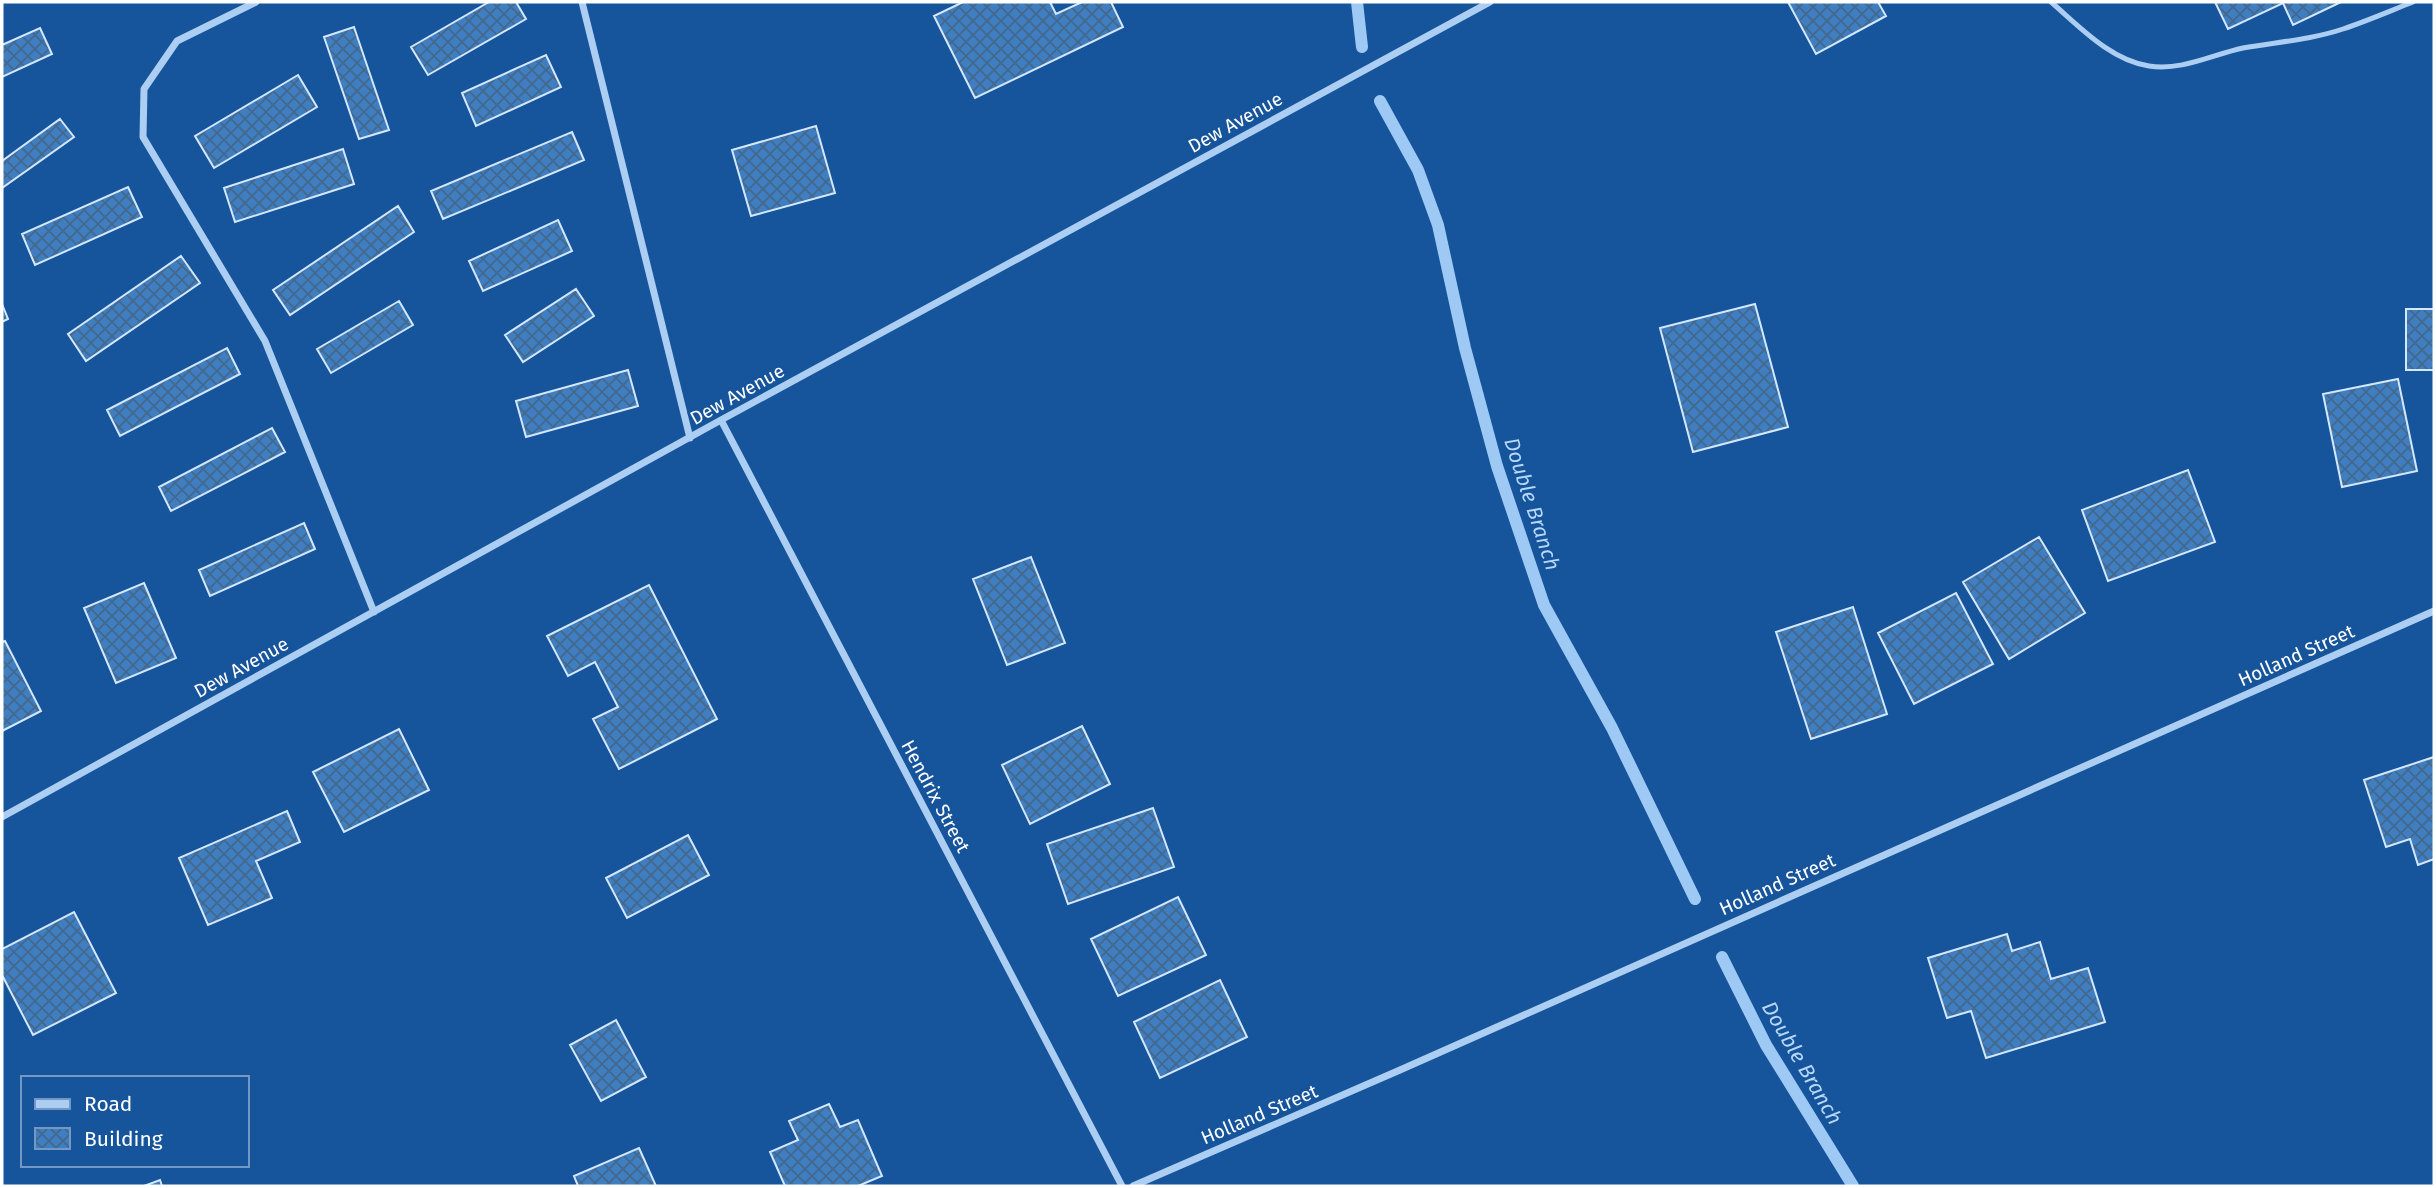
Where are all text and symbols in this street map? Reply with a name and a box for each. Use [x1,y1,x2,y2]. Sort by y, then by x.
street label: Dew Avenue [1184,87,1286,158]
street label: Dew Avenue [686,359,788,430]
water label: Double Branch [1498,434,1566,574]
street label: Holland Street [2235,620,2358,691]
street label: Dew Avenue [190,632,292,703]
street label: Hendrix Street [896,736,975,857]
street label: Holland Street [1716,849,1839,920]
water label: Double Branch [1756,997,1848,1129]
legend [21,1076,248,1167]
street label: Holland Street [1197,1080,1321,1149]
text: Road [84,1091,132,1117]
text: Building [84,1126,163,1152]

